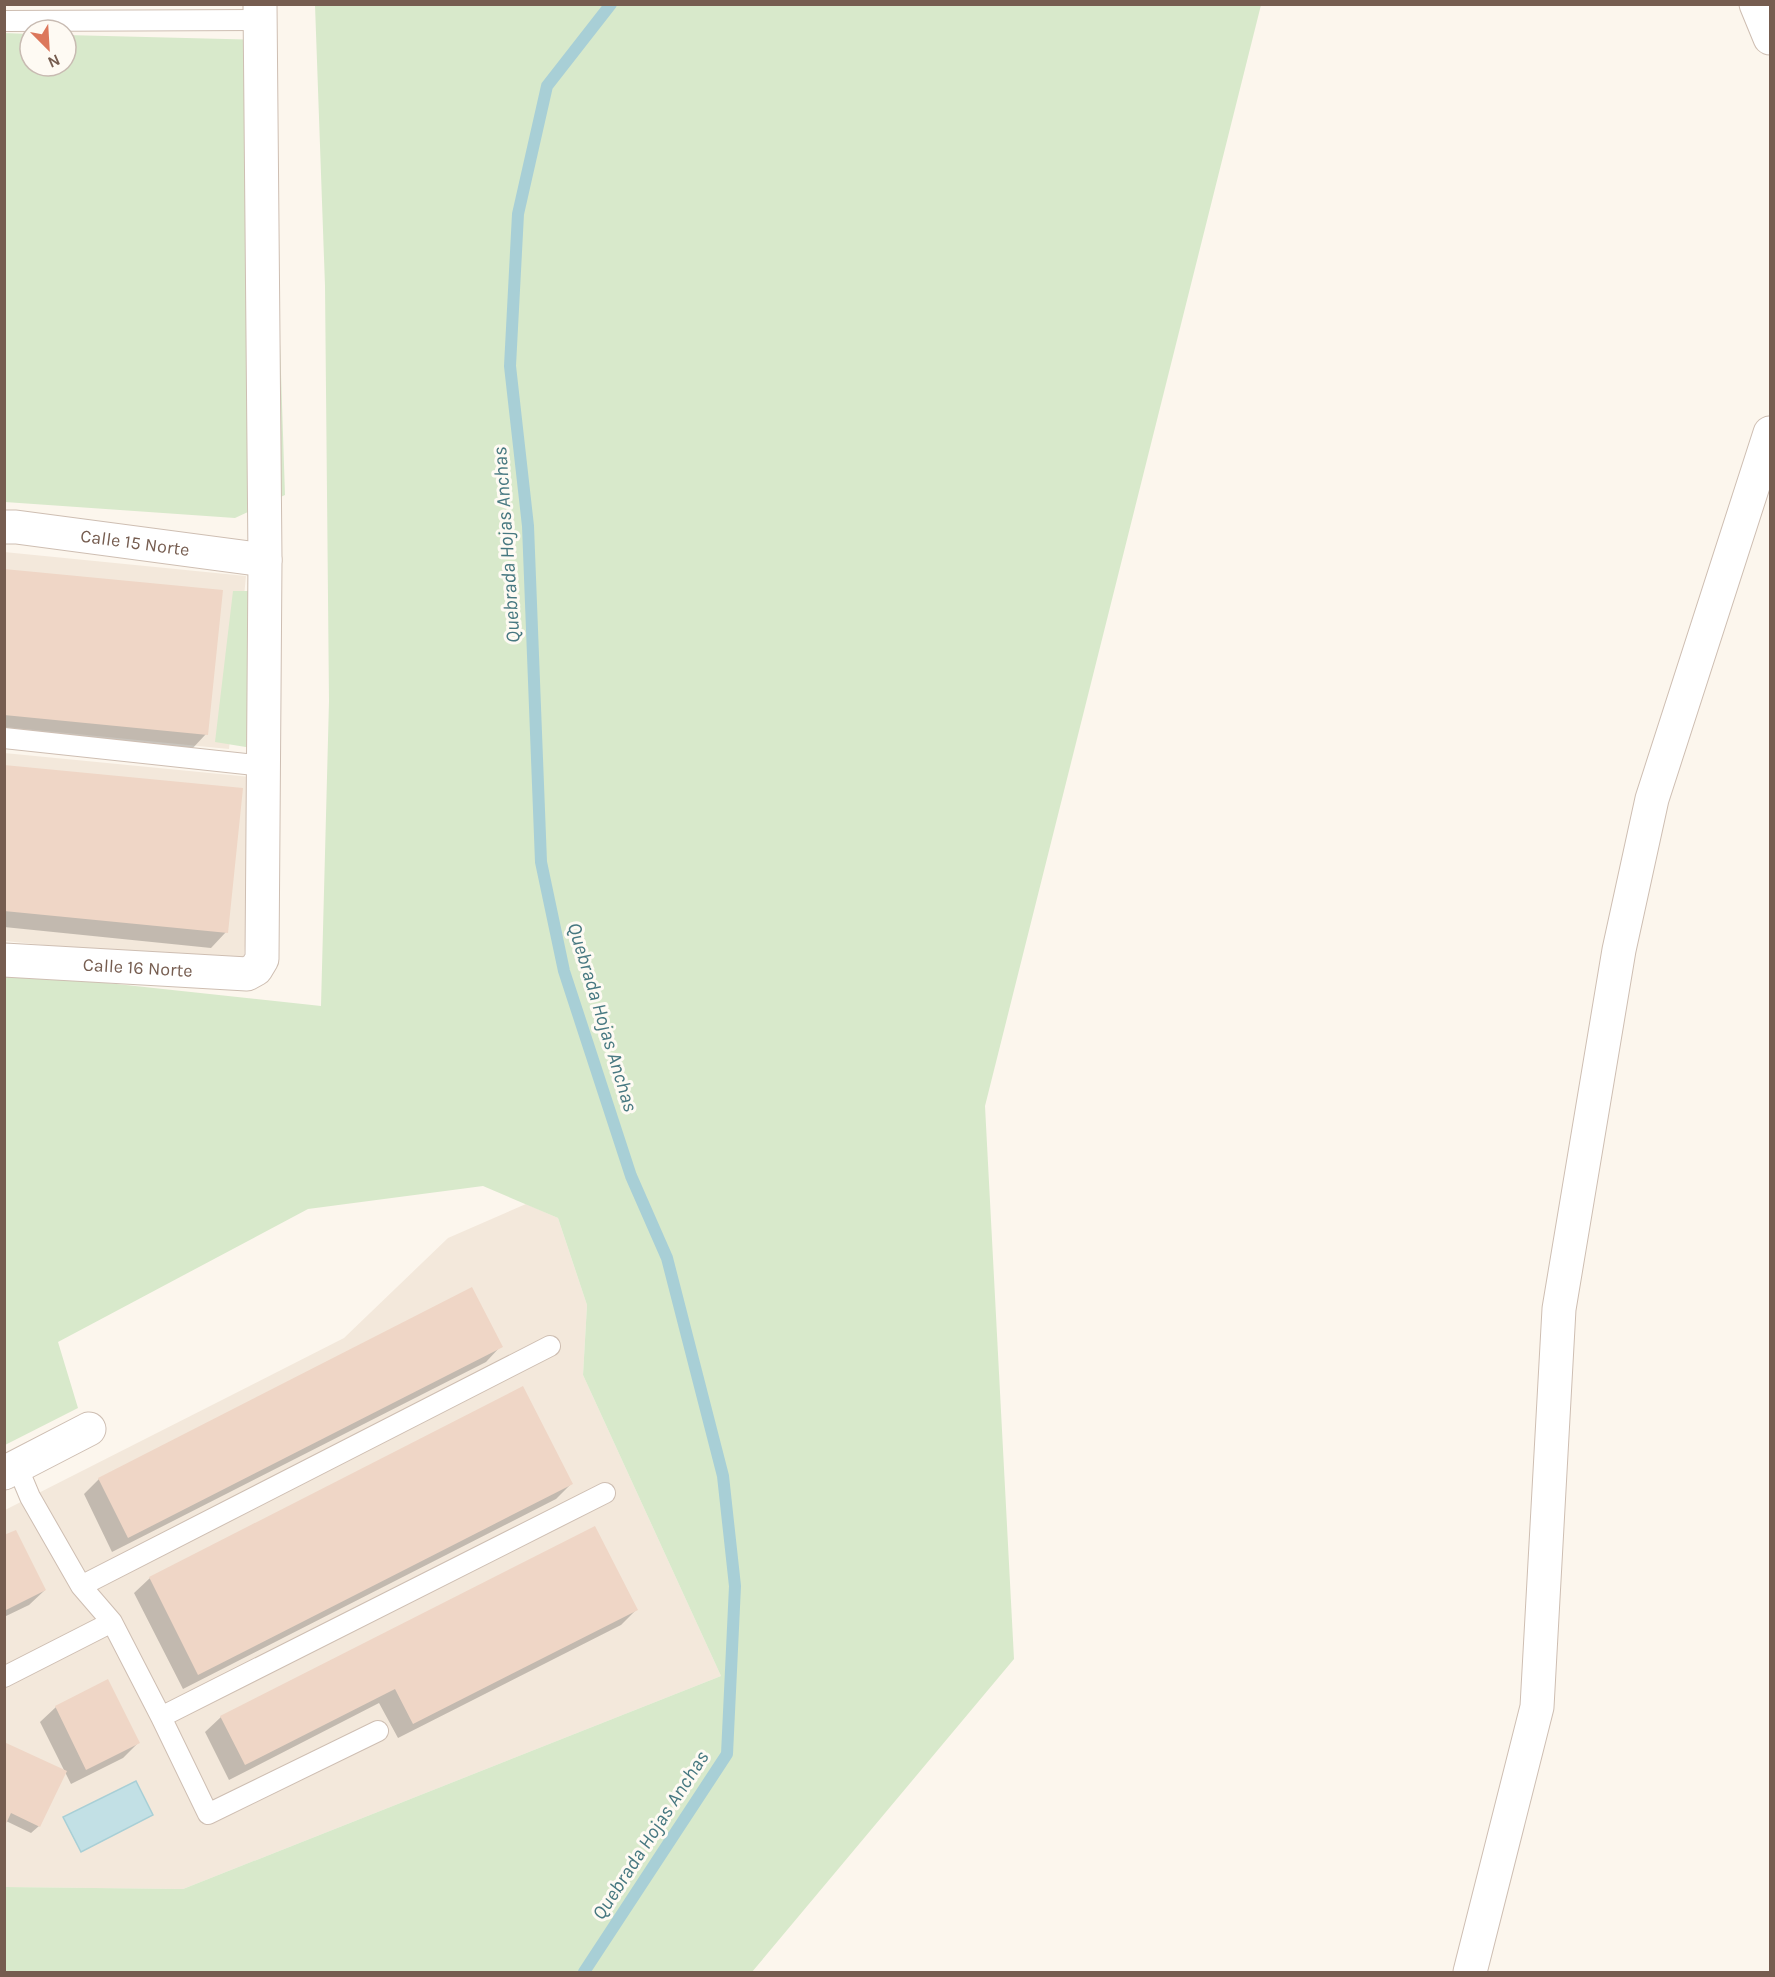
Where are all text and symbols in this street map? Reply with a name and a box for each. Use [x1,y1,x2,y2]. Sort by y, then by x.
north arrow [18,18,78,78]
text: N [45,50,63,72]
water label: Quebrada Hojas Anchas [488,446,525,644]
street label: Calle 15 Norte [79,525,191,561]
water label: Quebrada Hojas Anchas [563,920,642,1115]
street label: Calle 16 Norte [82,954,193,982]
water label: Quebrada Hojas Anchas [587,1747,714,1924]

